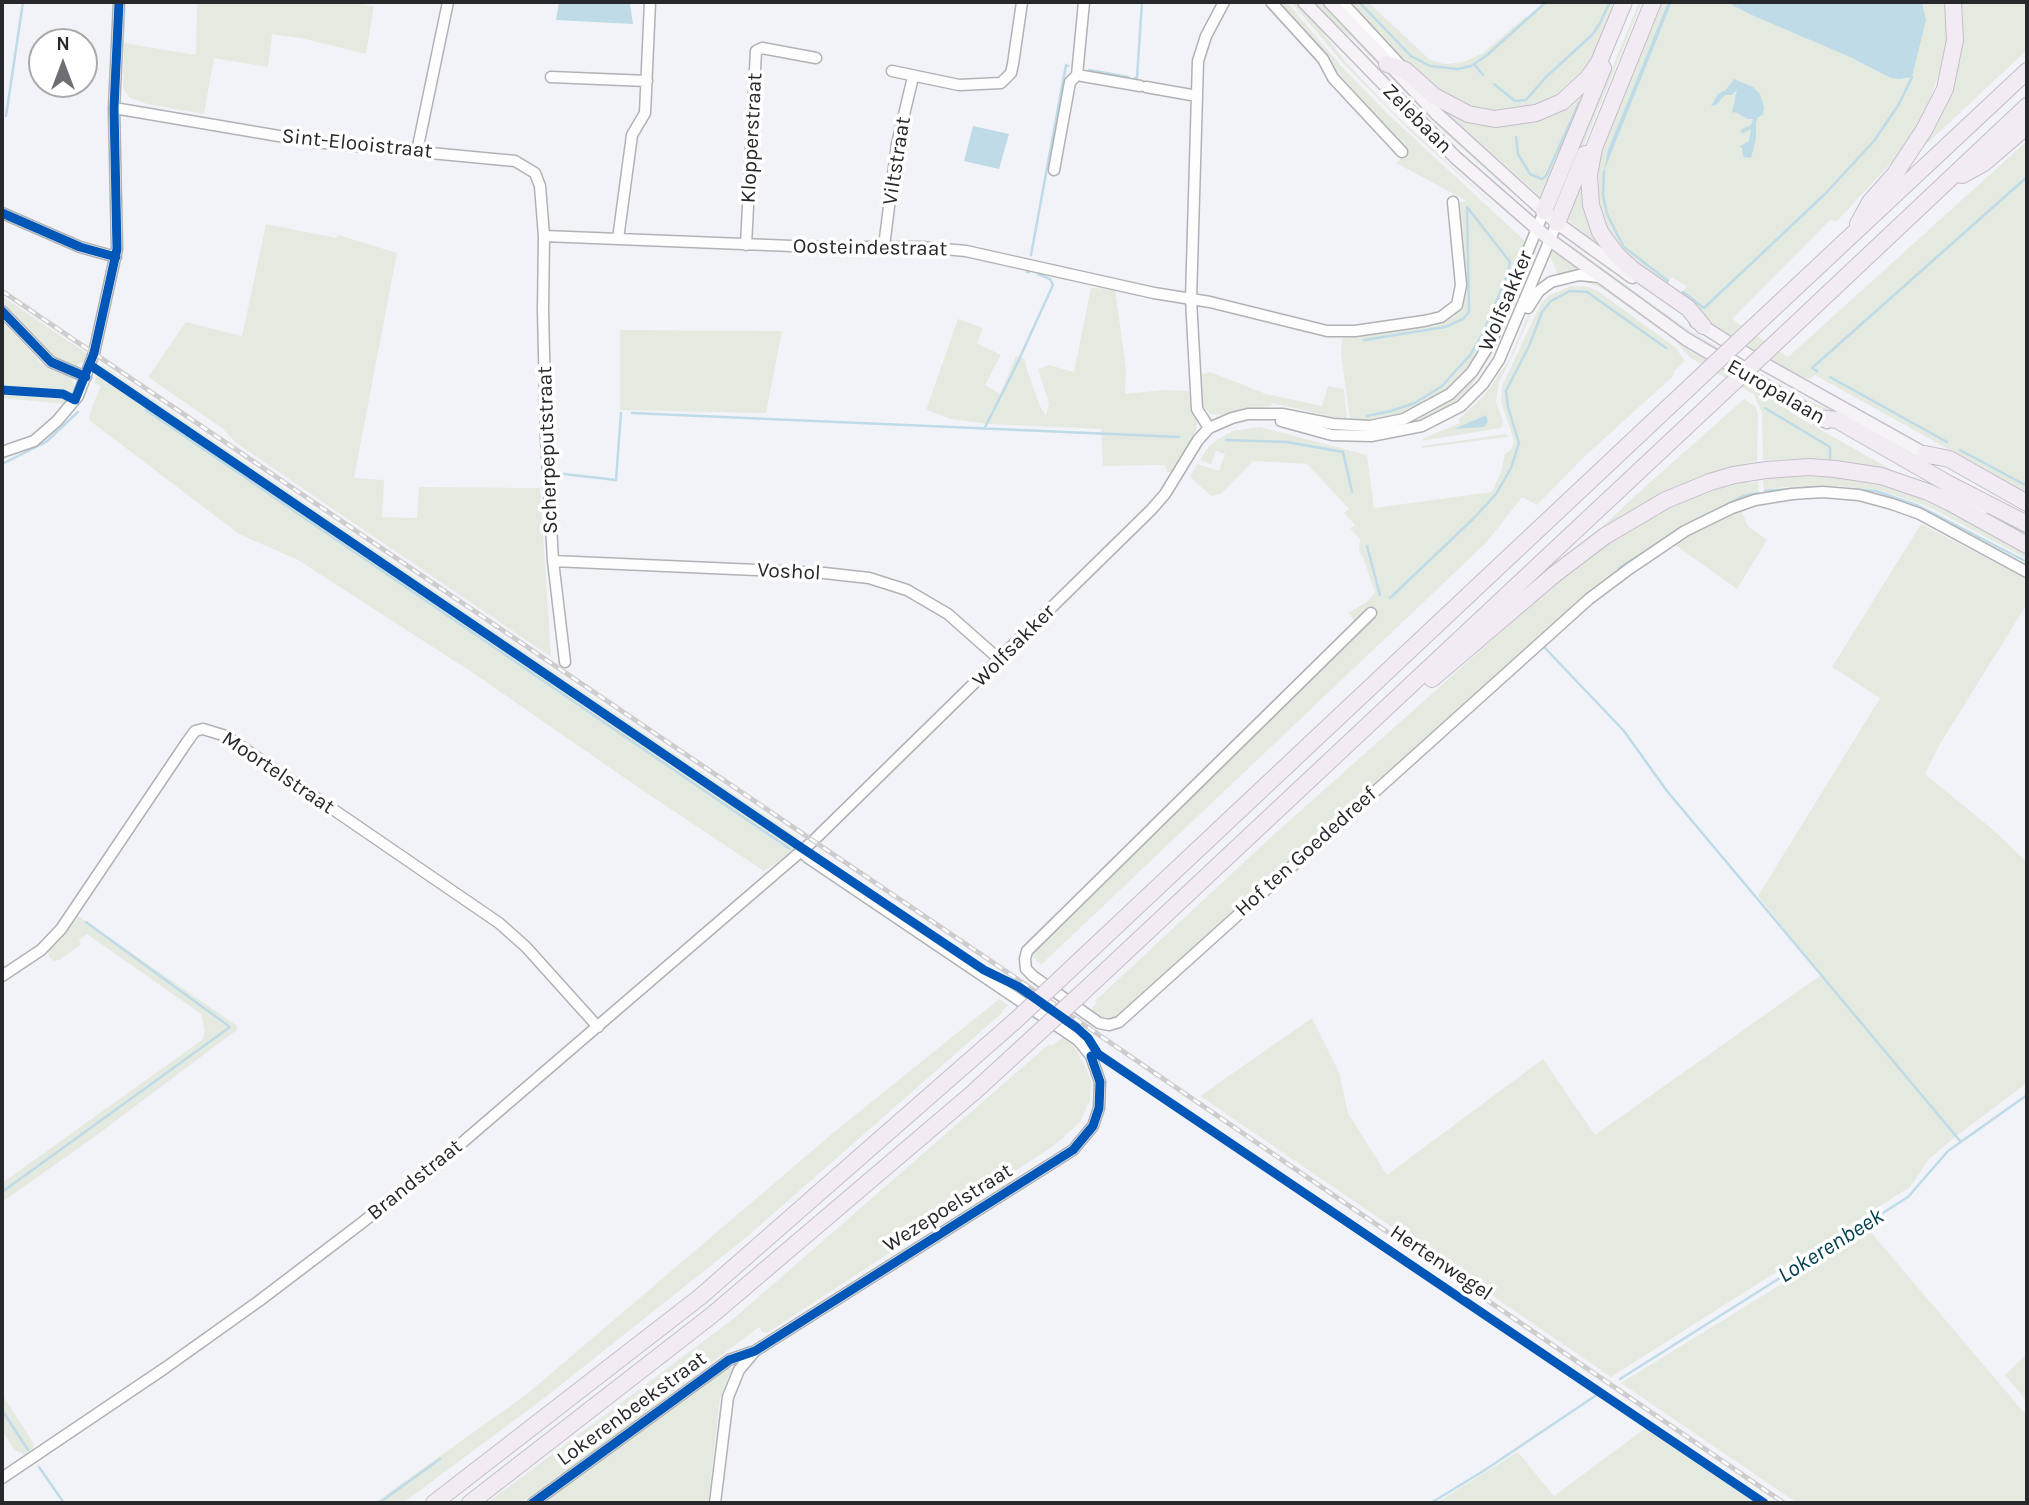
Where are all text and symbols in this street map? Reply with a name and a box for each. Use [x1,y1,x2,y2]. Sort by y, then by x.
north arrow [28,28,98,98]
text: N [56,33,70,55]
street label: Klopperstraat [736,72,768,204]
street label: Zelebaan [1377,79,1457,159]
street label: Viltstraat [878,115,916,207]
street label: Sint-Elooistraat [280,124,434,164]
street label: Oosteindestraat [793,234,947,262]
street label: Wolfsakker [1474,247,1538,355]
street label: Europalaan [1722,354,1830,430]
street label: Scherpeputstraat [532,366,564,534]
street label: Voshol [757,558,821,586]
street label: Wolfsakker [967,599,1061,693]
street label: Moortelstraat [217,726,339,820]
street label: Hof ten Goededreef [1230,782,1382,922]
street label: Brandstraat [362,1134,468,1226]
street label: Wezepoelstraat [879,1158,1017,1258]
water label: Lokerenbeek [1773,1203,1889,1289]
street label: Hertenwegel [1385,1219,1497,1307]
street label: Lokerenbeekstraat [552,1346,712,1472]

